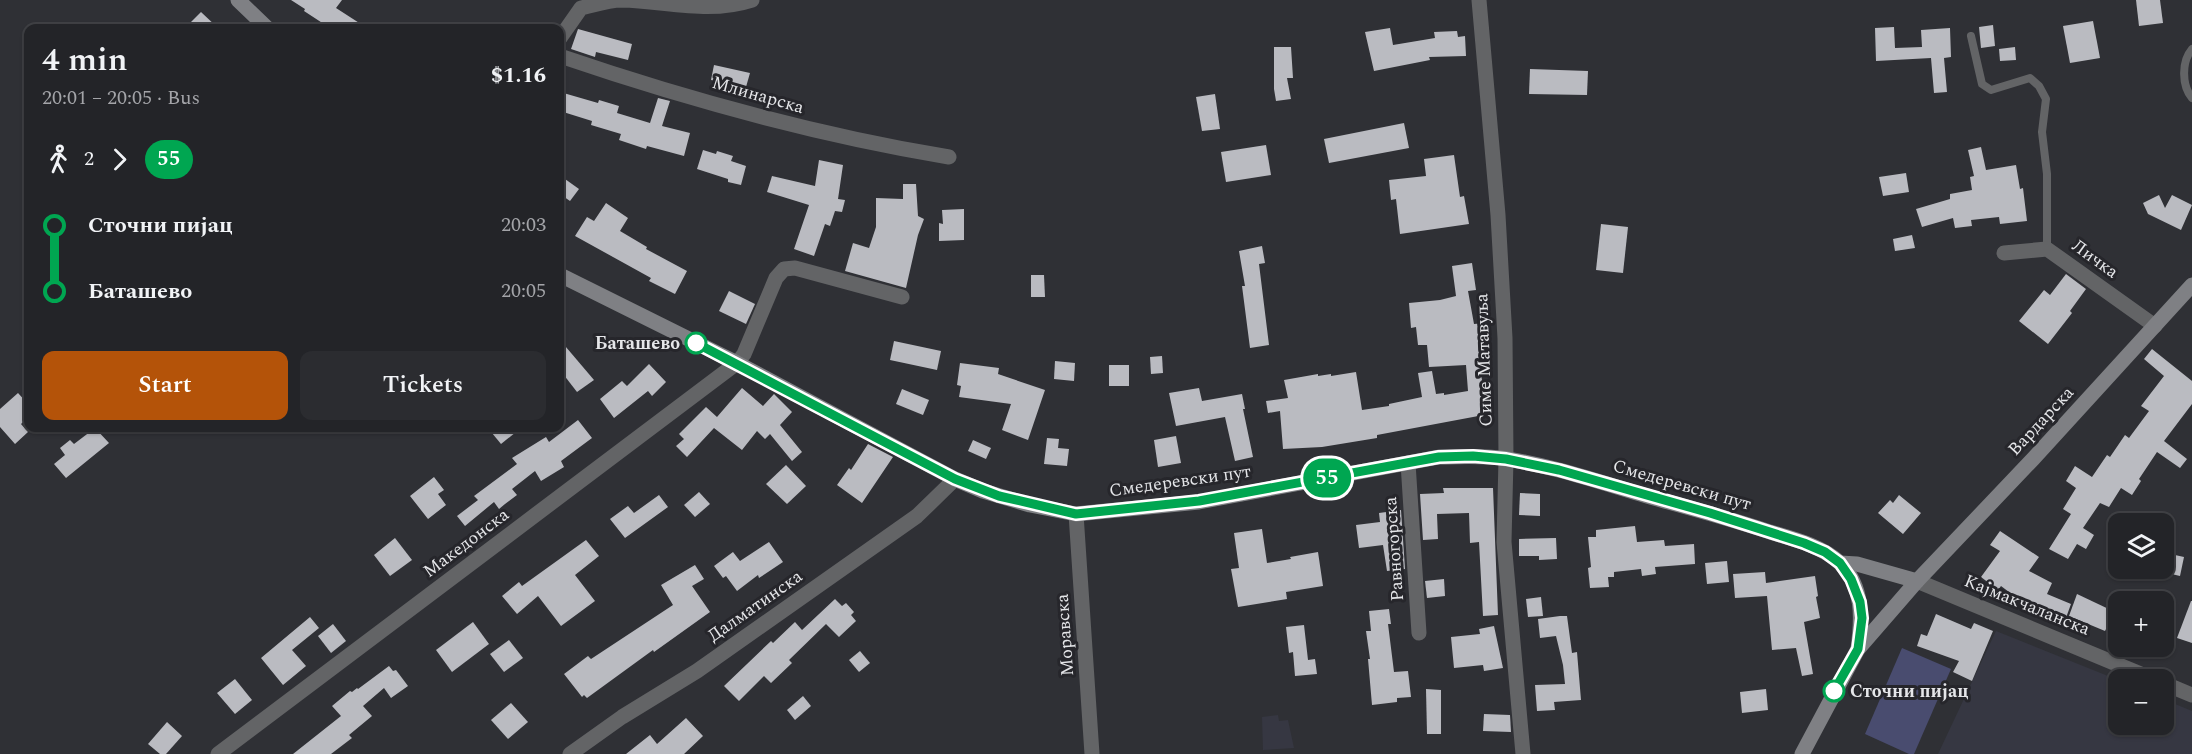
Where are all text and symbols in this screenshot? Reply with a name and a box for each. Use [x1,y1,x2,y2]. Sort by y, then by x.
text: 4 min [42,35,128,85]
text: $1.16 [491,59,546,92]
street label: Млинарска [709,69,807,121]
text: 20:01 – 20:05 · Bus [42,83,200,113]
icon: walk [42,143,75,176]
icon: forward [103,143,136,176]
text: 55 [157,143,181,175]
text: 2 [84,144,94,174]
text: Сточни пијац [88,209,233,242]
text: 20:03 [501,210,546,240]
street label: Личка [2066,233,2124,285]
text: Баташево [88,275,192,308]
text: 20:05 [501,276,546,306]
street label: Симе Матавуља [1468,293,1500,427]
place label: Баташево [595,330,680,357]
marker: Баташево [685,332,707,354]
button: Start [42,351,288,420]
button: Tickets [300,351,546,420]
street label: Вардарска [2002,380,2081,462]
street label: Смедеревски пут [1610,452,1755,518]
street label: Смедеревски пут [1107,458,1253,504]
line badge: 55 [1300,458,1354,498]
text: 55 [1315,462,1339,494]
street label: Равногорска [1377,496,1411,602]
street label: Македонска [417,501,515,584]
map controls [2108,513,2174,735]
button: layers [2108,513,2174,579]
street label: Далматинска [702,563,808,649]
street label: Кајмакчаланска [1960,567,2094,643]
button: + [2108,591,2174,657]
street label: Моравска [1049,593,1081,677]
button: − [2108,669,2174,735]
place label: Сточни пијац [1850,678,1968,705]
marker: Сточни пијац [1823,680,1845,702]

